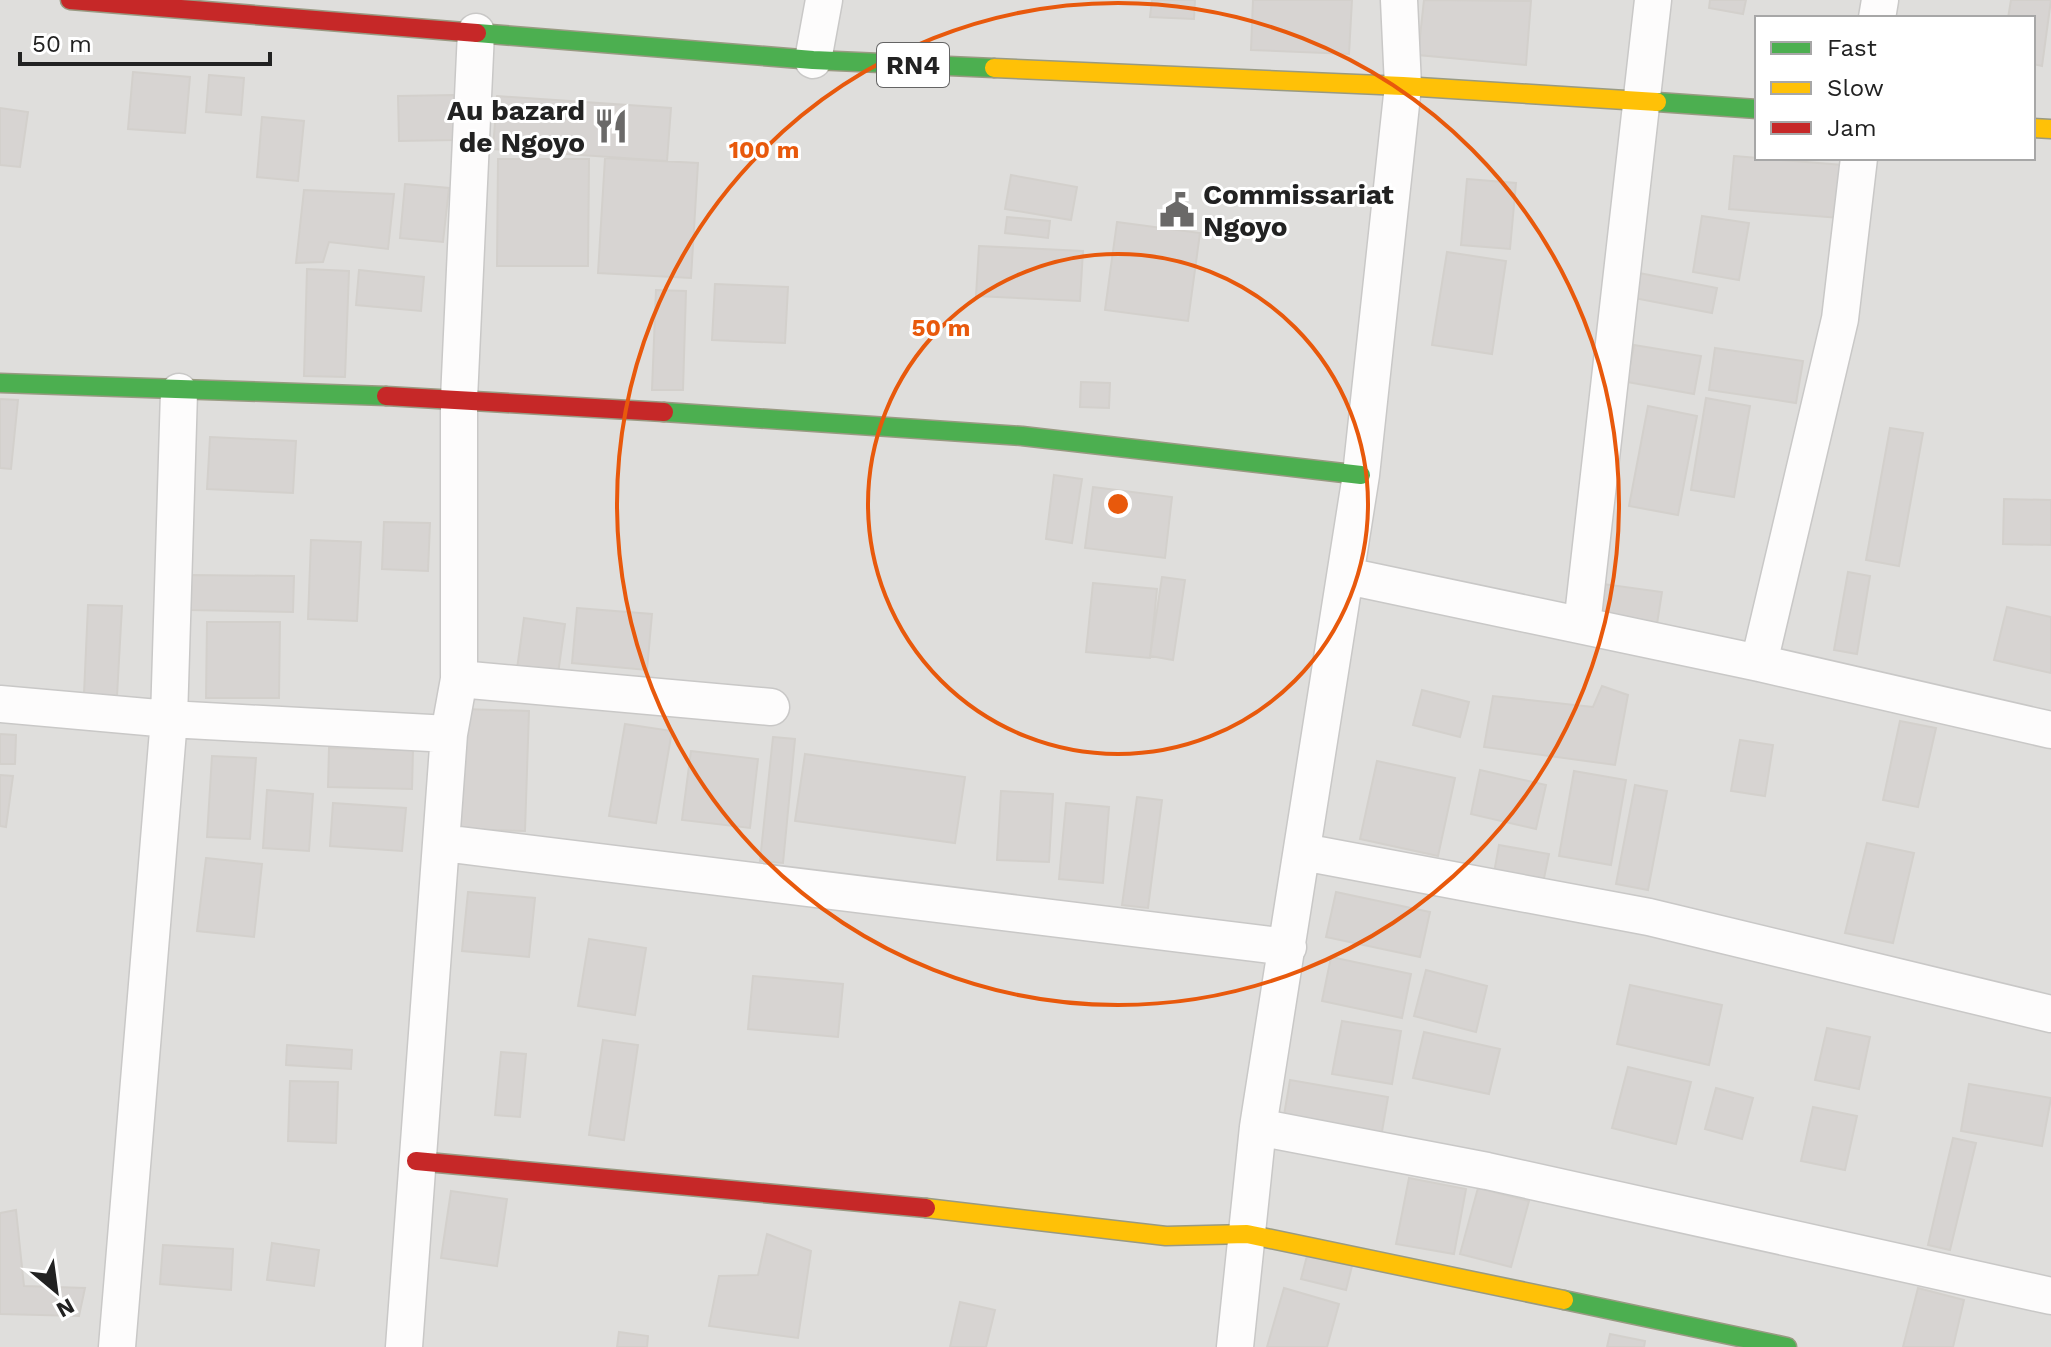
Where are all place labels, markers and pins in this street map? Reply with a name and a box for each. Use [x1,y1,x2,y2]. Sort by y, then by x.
place label: Au bazard de Ngoyo [447,94,585,159]
restaurant icon: Au bazard de Ngoyo [592,107,630,145]
place label: Commissariat Ngoyo [1203,178,1394,243]
public building icon: Commissariat Ngoyo [1158,191,1196,229]
centre of rings [1104,490,1132,518]

